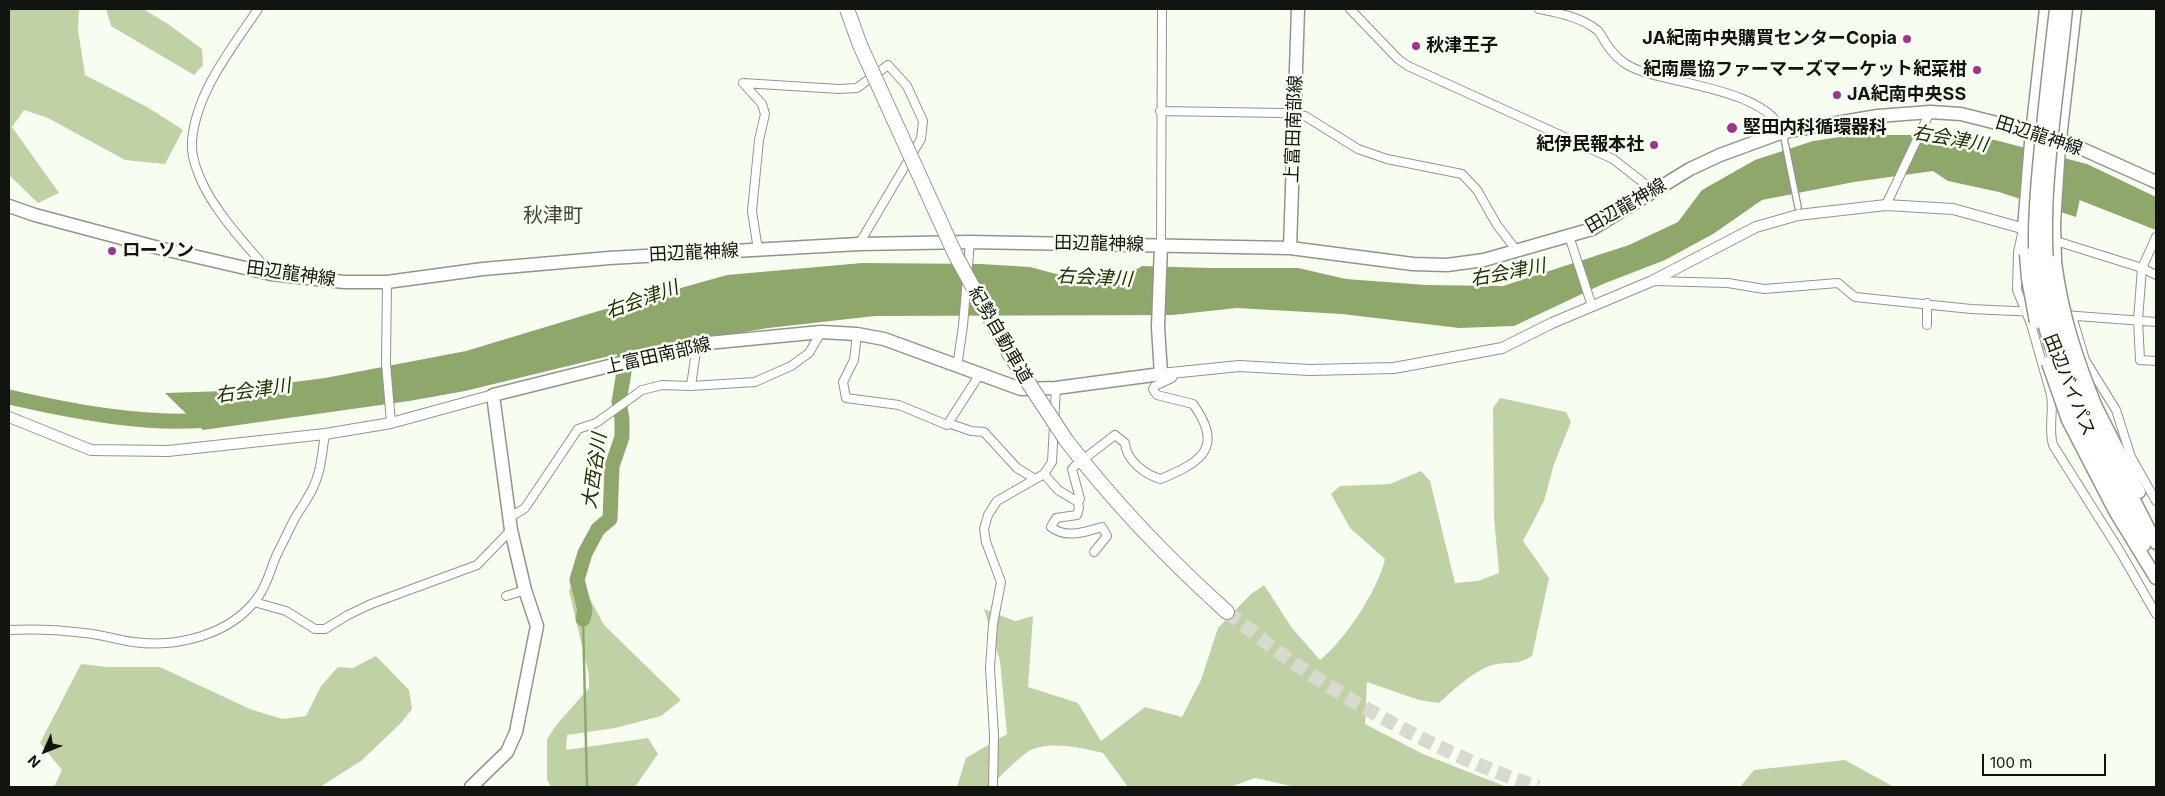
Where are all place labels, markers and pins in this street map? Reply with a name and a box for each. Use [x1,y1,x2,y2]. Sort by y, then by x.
place label: JA紀南中央購買センターCopia [1642,28,1897,50]
marker: JA紀南中央購買センターCopia [1901,33,1913,45]
place label: 秋津王子 [1426,35,1498,57]
marker: 秋津王子 [1410,40,1422,52]
place label: 紀南農協ファーマーズマーケット紀菜柑 [1643,59,1967,81]
marker: 紀南農協ファーマーズマーケット紀菜柑 [1971,64,1983,76]
place label: JA紀南中央SS [1847,84,1966,106]
marker: JA紀南中央SS [1831,89,1843,101]
place label: 堅田内科循環器科 [1743,117,1887,139]
marker: 堅田内科循環器科 [1725,121,1739,135]
place label: 紀伊民報本社 [1536,134,1644,156]
marker: 紀伊民報本社 [1648,139,1660,151]
place label: ローソン [122,240,194,262]
marker: ローソン [106,245,118,257]

